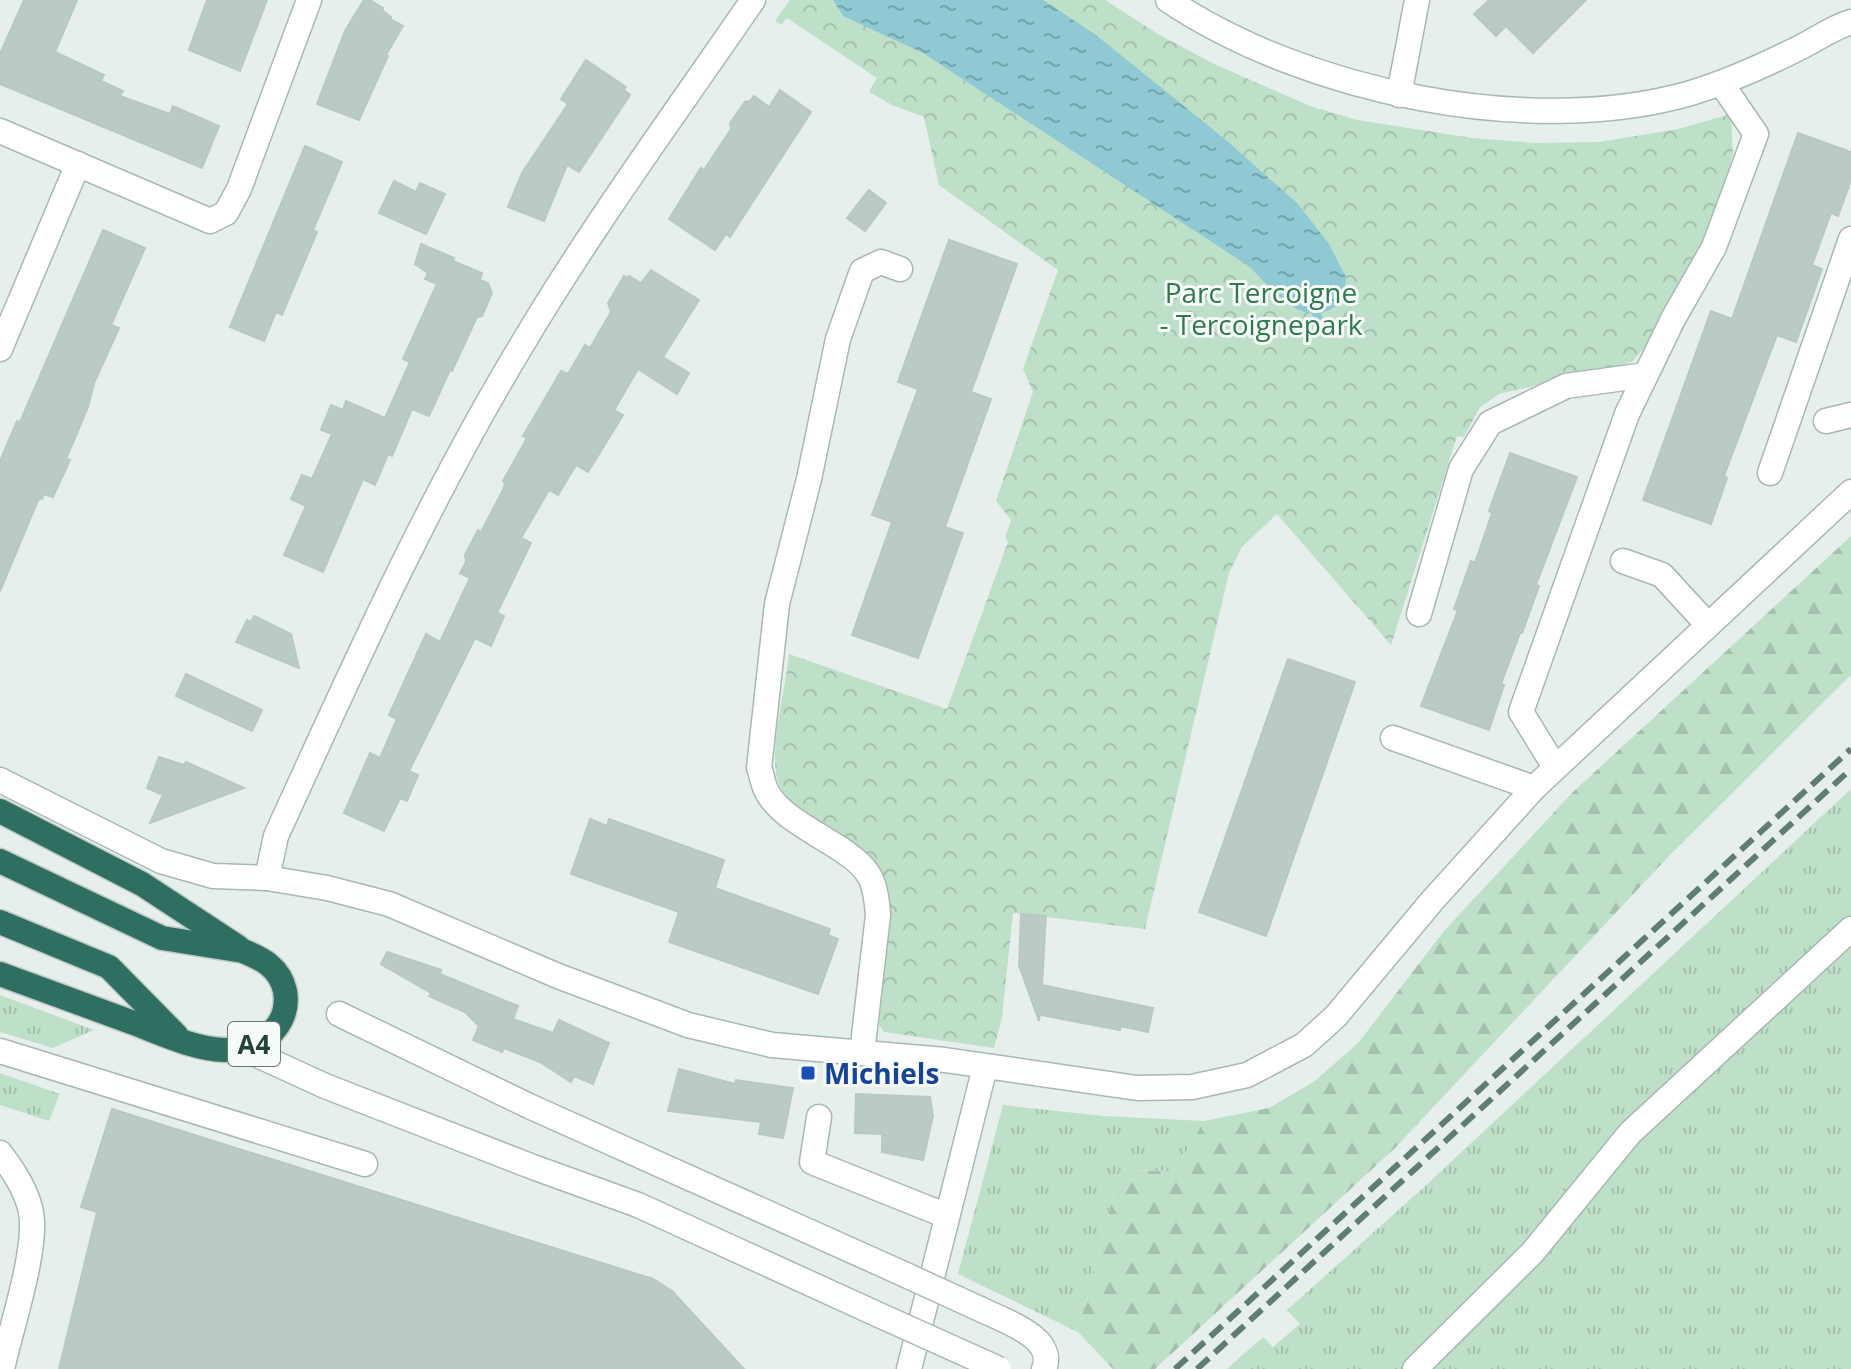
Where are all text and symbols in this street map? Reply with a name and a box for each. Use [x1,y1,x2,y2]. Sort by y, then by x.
park label: Parc Tercoigne - Tercoignepark [1159,273,1363,343]
road number: A4 [228,1022,280,1066]
place label: Michiels [824,1054,939,1092]
marker: Michiels [799,1064,817,1082]

